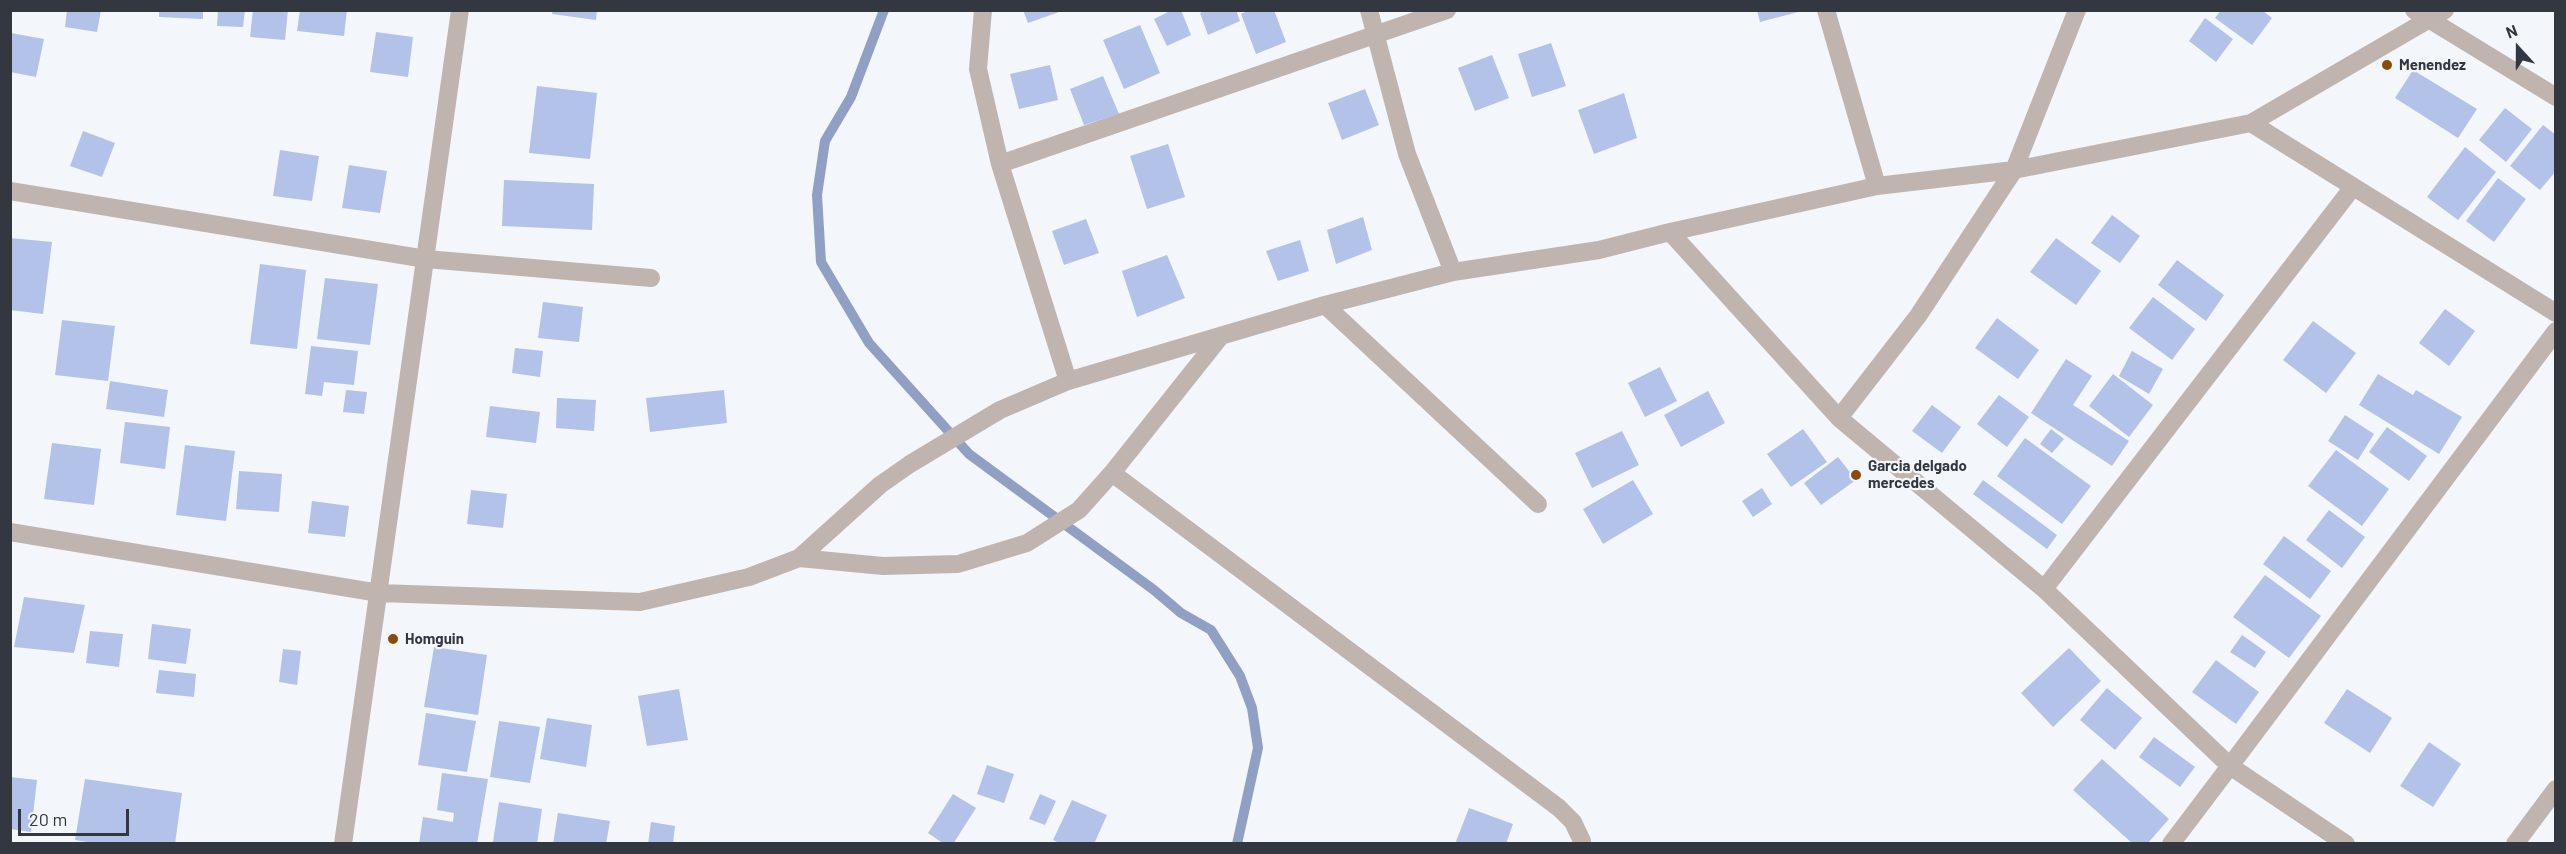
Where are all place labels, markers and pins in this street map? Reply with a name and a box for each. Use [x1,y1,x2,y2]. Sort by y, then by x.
place label: Menendez [2399,56,2466,74]
marker: Menendez [2380,58,2394,72]
place label: Garcia delgado mercedes [1868,457,1967,492]
marker: Garcia delgado mercedes [1849,468,1863,482]
place label: Homguin [405,630,464,648]
marker: Homguin [386,632,400,646]

